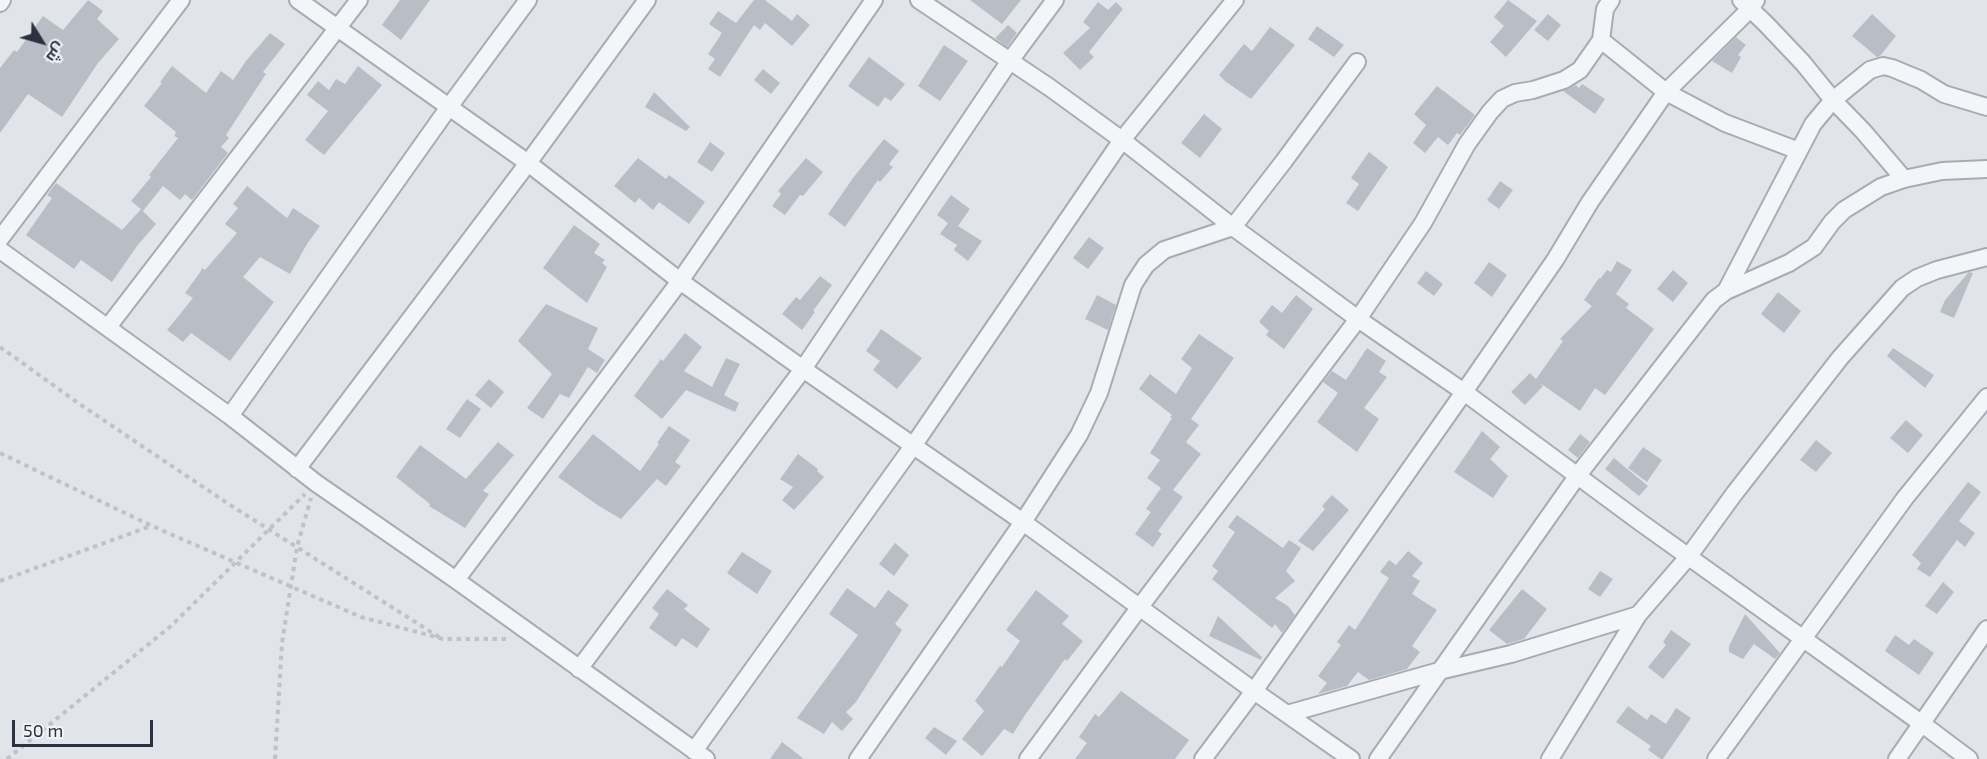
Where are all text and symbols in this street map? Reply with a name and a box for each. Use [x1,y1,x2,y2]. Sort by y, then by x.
north arrow [12,12,72,72]
text: ش [43,39,71,67]
scale bar [15,708,156,746]
text: 50 m [23,719,63,741]

